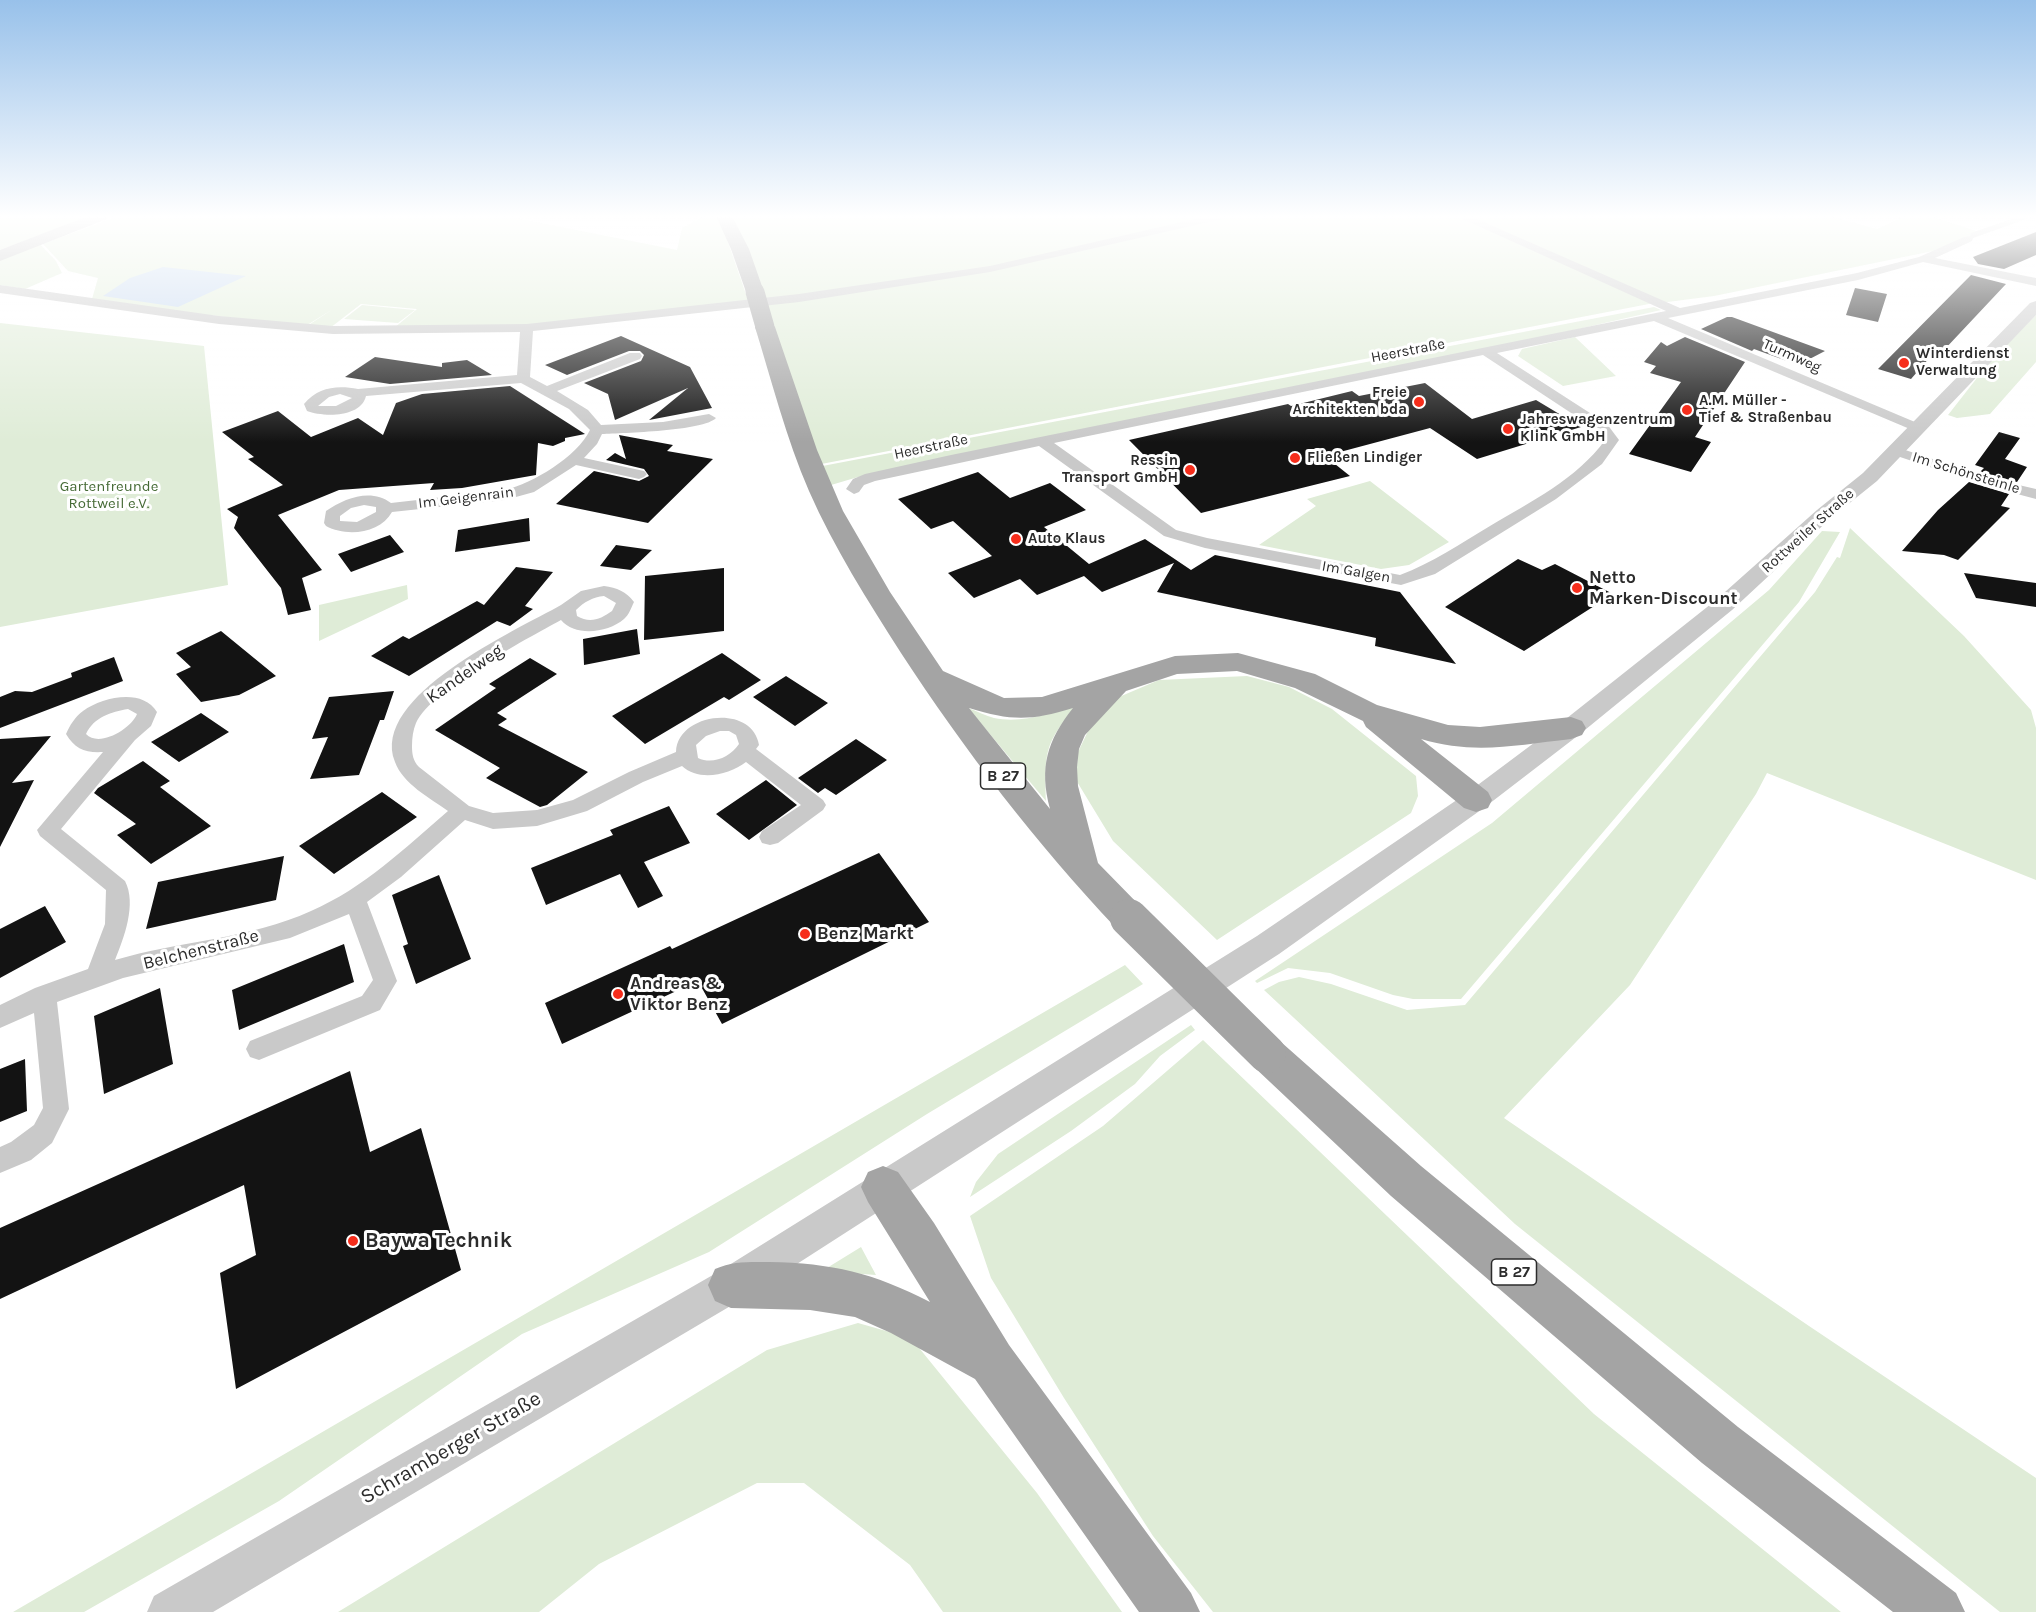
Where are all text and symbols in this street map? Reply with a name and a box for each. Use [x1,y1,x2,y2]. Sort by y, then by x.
street label: Heerstraße [1369,335,1447,367]
street label: Turmweg [1760,335,1824,377]
place label: Winterdienst Verwaltung [1916,345,2009,380]
marker: Winterdienst Verwaltung [1897,356,1911,370]
place label: Freie Architekten bda [1293,384,1407,419]
place label: A.M. Müller - Tief & Straßenbau [1699,392,1832,427]
marker: Freie Architekten bda [1412,395,1426,409]
marker: A.M. Müller - Tief & Straßenbau [1680,403,1694,417]
place label: Jahreswagenzentrum Klink GmbH [1520,411,1673,446]
marker: Jahreswagenzentrum Klink GmbH [1501,422,1515,436]
street label: Heerstraße [892,430,970,464]
street label: Im Schönsteinle [1910,448,2022,498]
place label: Fließen Lindiger [1307,449,1422,467]
marker: Fließen Lindiger [1288,451,1302,465]
place label: Ressin Transport GmbH [1062,452,1178,487]
marker: Ressin Transport GmbH [1183,463,1197,477]
park label: Gartenfreunde Rottweil e.V. [60,478,158,513]
street label: Im Geigenrain [417,483,515,513]
street label: Rottweiler Straße [1758,485,1858,577]
place label: Auto Klaus [1028,530,1105,548]
marker: Auto Klaus [1009,532,1023,546]
street label: Im Galgen [1320,557,1392,587]
place label: Netto Marken-Discount [1589,567,1738,610]
marker: Netto Marken-Discount [1570,581,1584,595]
street label: Kandelweg [422,640,508,708]
road number: B 27 [980,763,1026,789]
place label: Benz Markt [817,923,914,945]
street label: Belchenstraße [141,925,261,975]
marker: Benz Markt [798,927,812,941]
place label: Andreas & Viktor Benz [630,973,728,1016]
marker: Andreas & Viktor Benz [611,987,625,1001]
place label: Baywa Technik [365,1228,512,1254]
marker: Baywa Technik [346,1234,360,1248]
road number: B 27 [1492,1259,1537,1285]
street label: Schramberger Straße [356,1386,546,1510]

